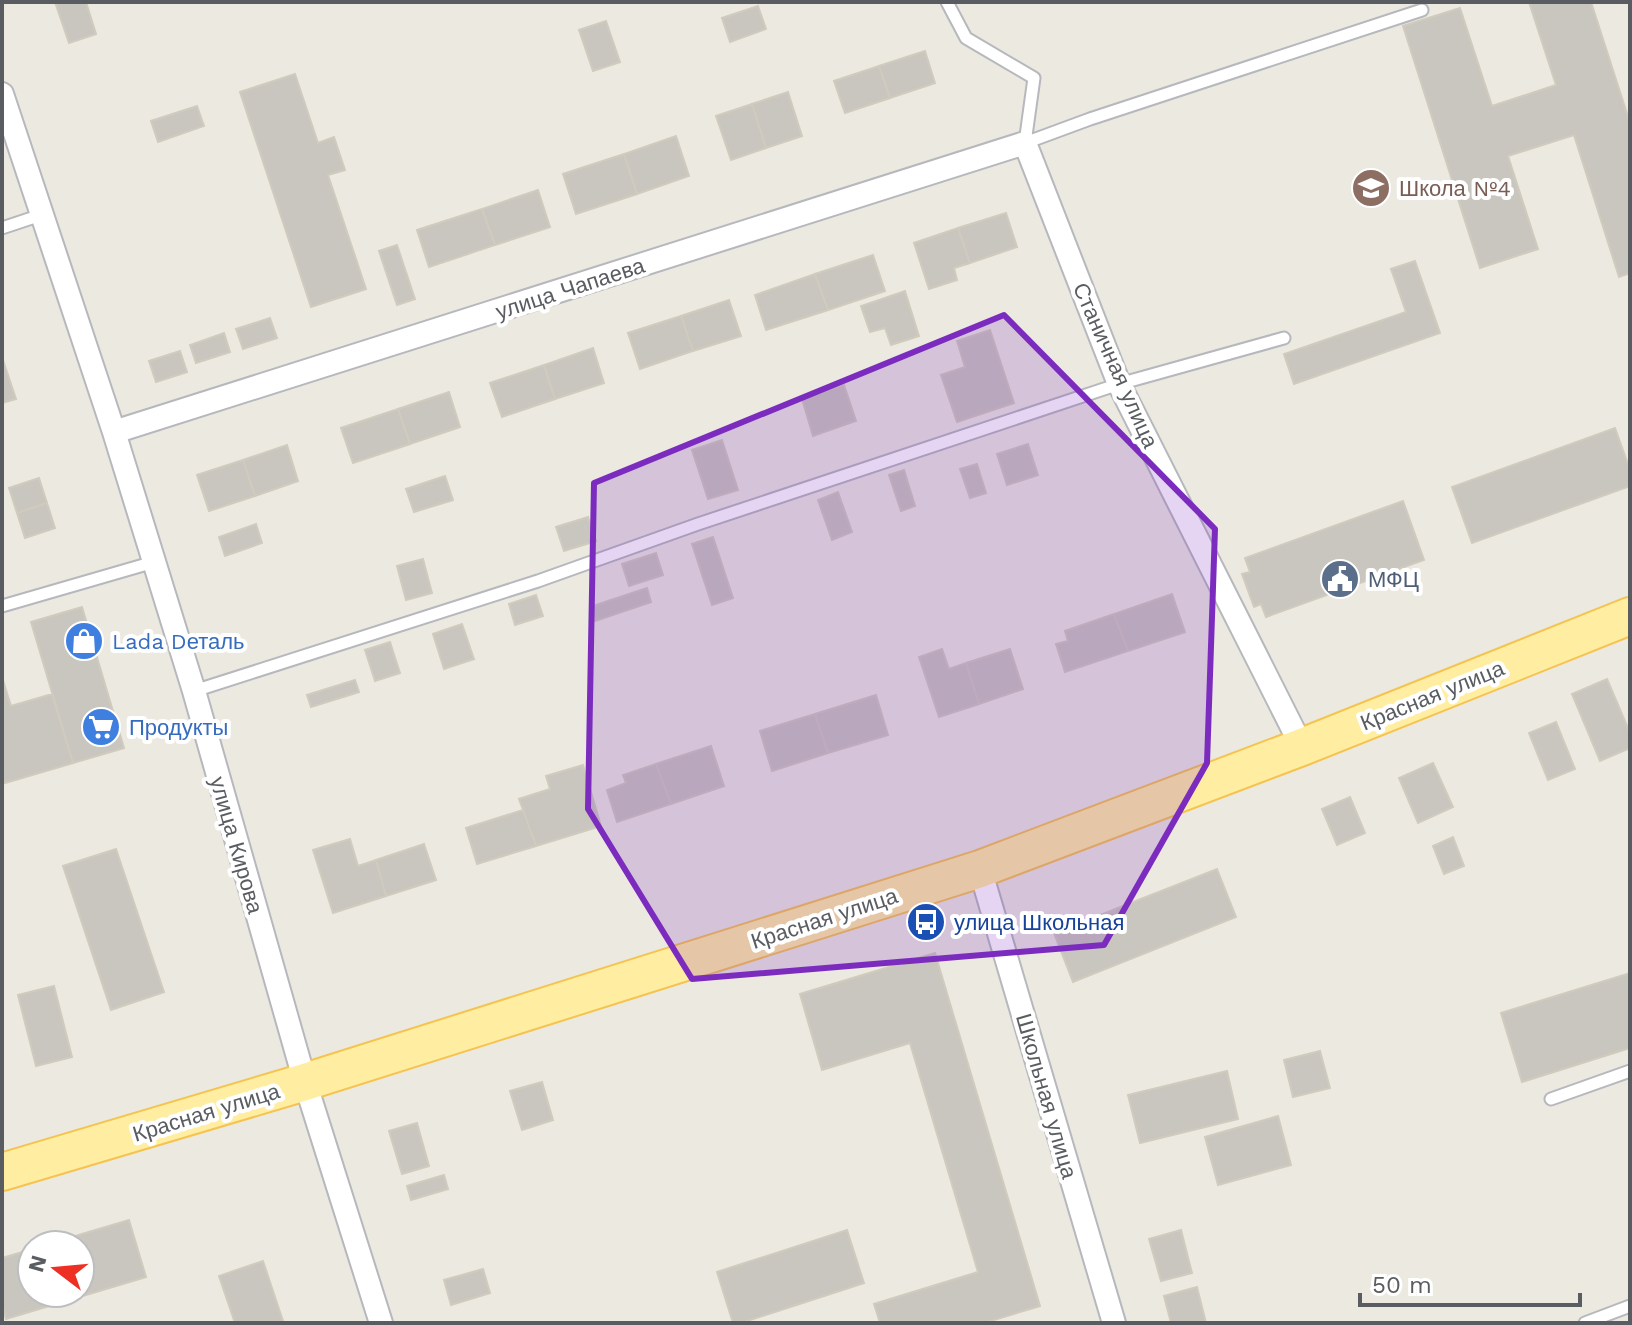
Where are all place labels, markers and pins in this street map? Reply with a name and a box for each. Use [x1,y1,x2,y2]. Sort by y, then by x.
school or university icon: Школа №4 [1350,167,1392,209]
place label: Школа №4 [1399,176,1511,201]
public building icon: МФЦ [1319,558,1361,600]
place label: МФЦ [1368,567,1419,592]
shop icon: Lada Dеталь [63,620,105,662]
place label: Lada Dеталь [112,629,245,654]
supermarket icon: Продукты [80,706,122,748]
place label: Продукты [129,715,228,740]
bus stop icon: улица Школьная [905,901,947,943]
place label: улица Школьная [954,910,1124,935]

